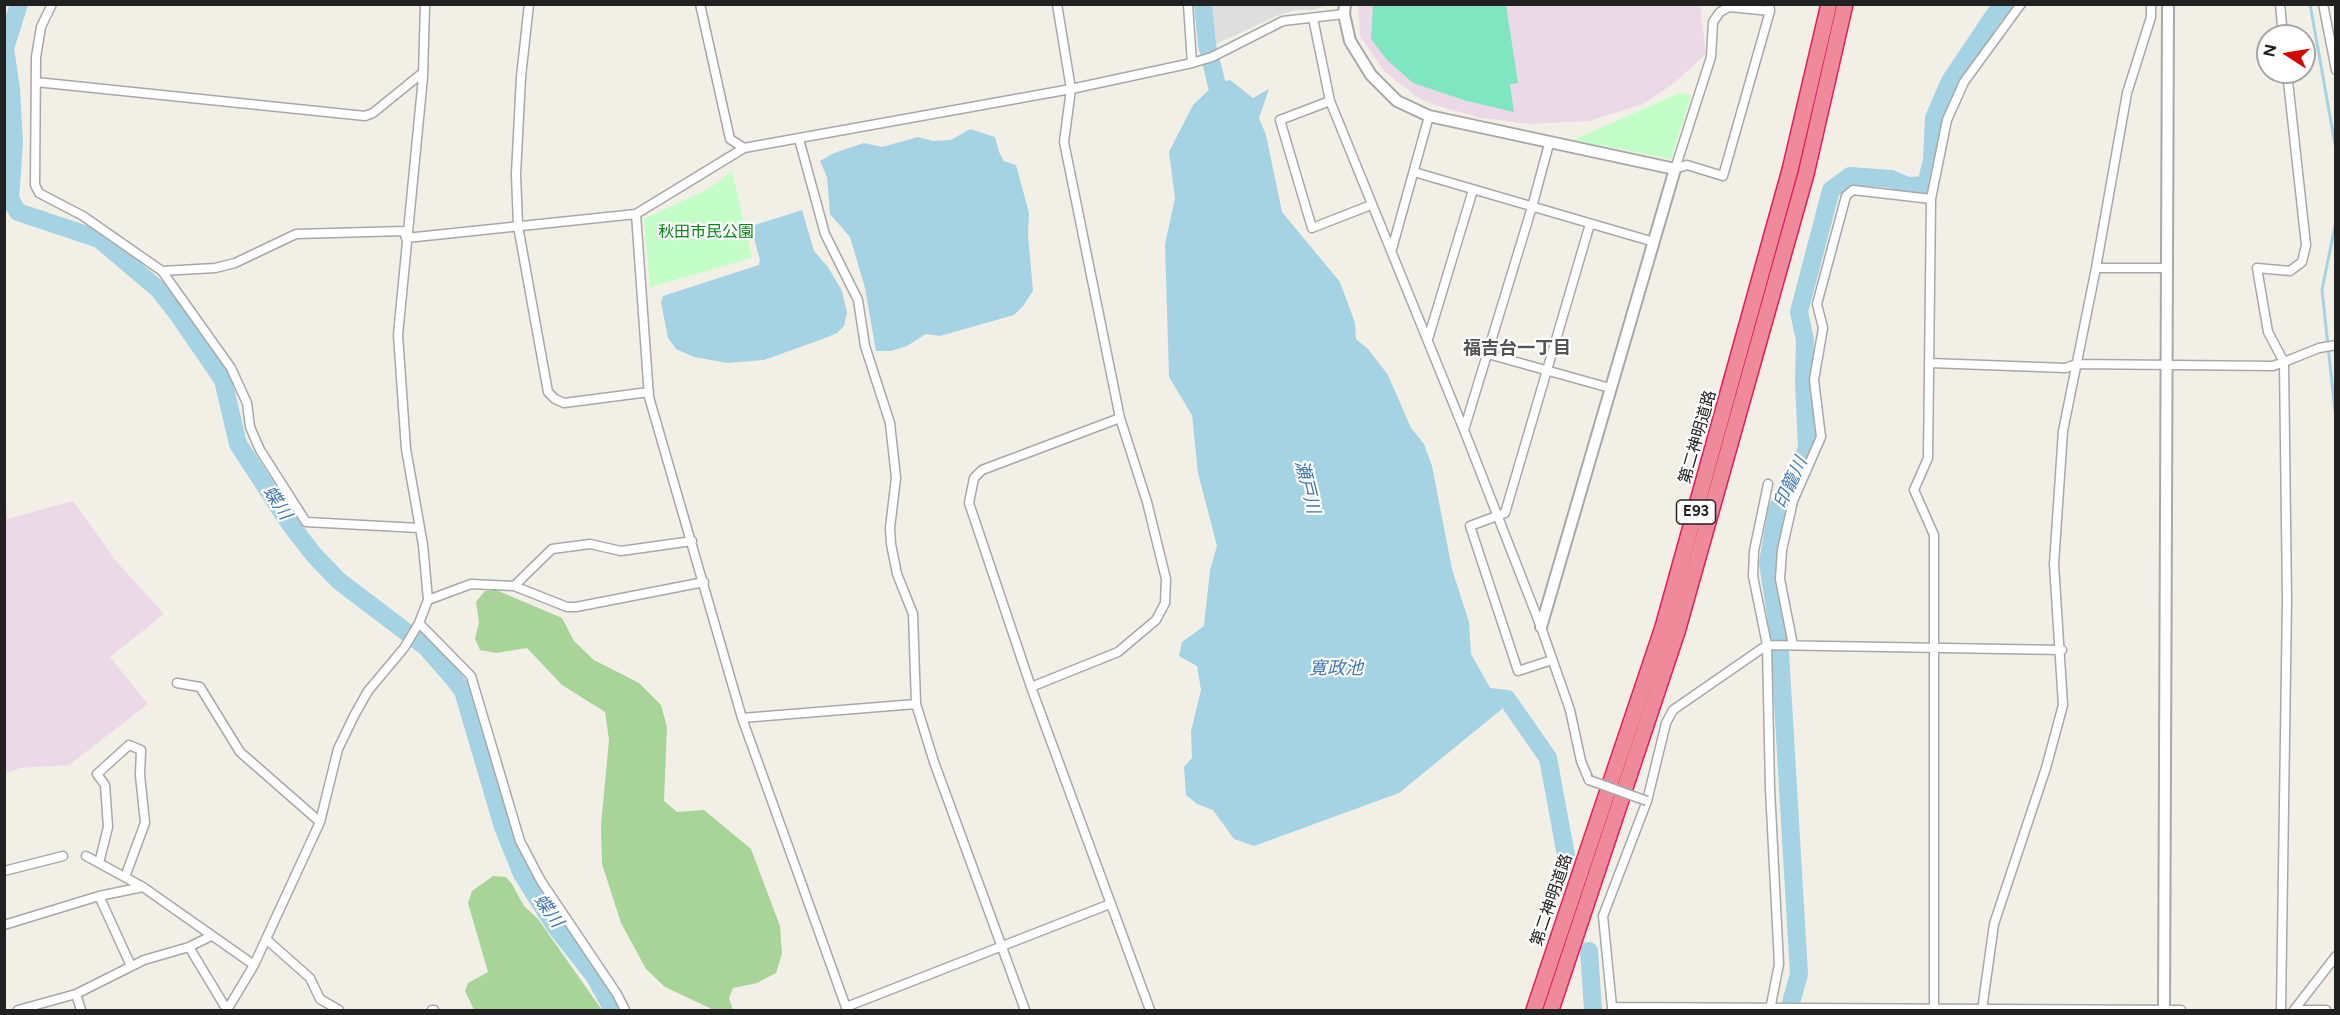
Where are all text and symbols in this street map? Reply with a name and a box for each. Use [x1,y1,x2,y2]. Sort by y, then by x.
north arrow [2256,24,2316,84]
text: N [2259,43,2280,59]
park label: 秋田市民公園 [658,222,754,242]
district label: 福吉台一丁目 [1463,338,1571,360]
street label: 第二神明道路 [1676,388,1720,486]
water label: 印籠川 [1770,454,1812,512]
water label: 瀬戸川 [1290,458,1324,516]
water label: 蝶川 [258,482,296,524]
road number: E93 [1676,500,1716,524]
water label: 寛政池 [1309,658,1363,680]
street label: 第二神明道路 [1527,851,1577,949]
water label: 蝶川 [529,890,567,932]

